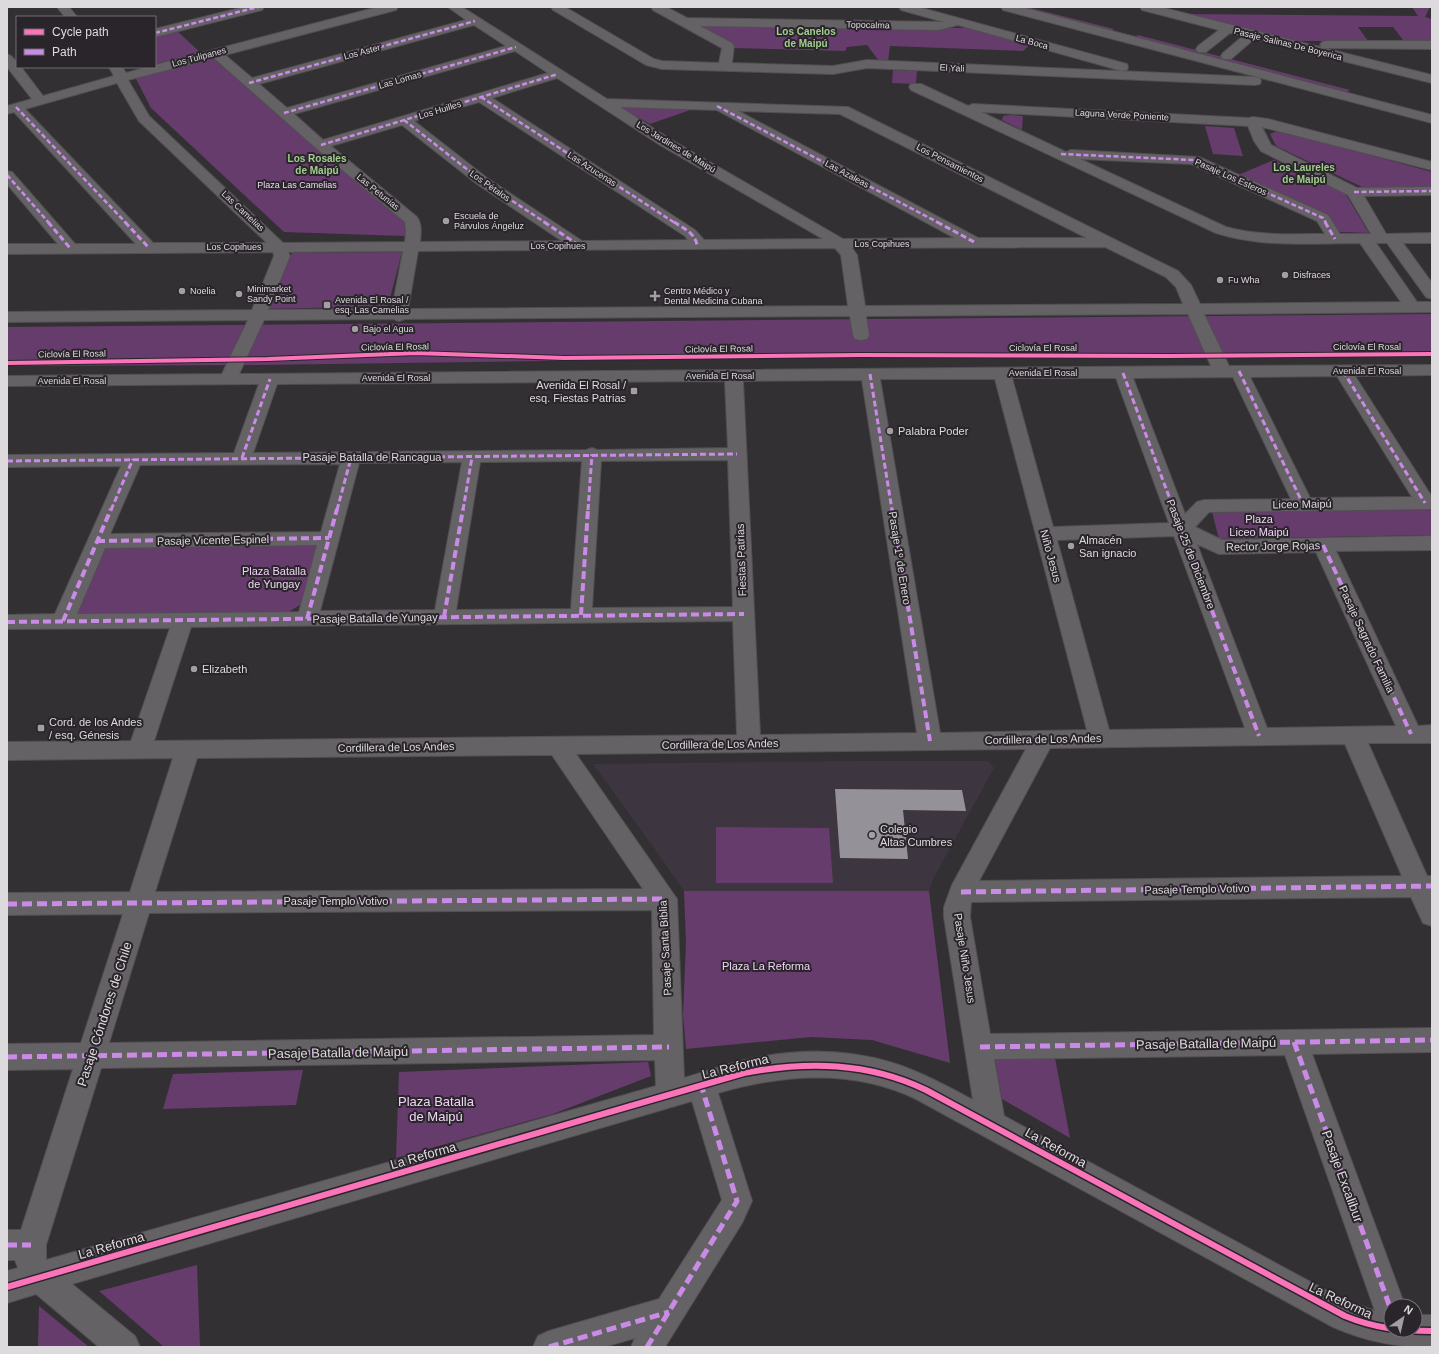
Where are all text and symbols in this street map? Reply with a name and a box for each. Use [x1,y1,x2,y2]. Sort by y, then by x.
legend [16,16,156,68]
street label: Topocalma [846,20,890,30]
text: Cycle path [52,25,109,39]
district label: Los Canelos de Maipú [776,26,836,49]
street label: Pasaje Salinas De Boyerica [1233,26,1343,62]
street label: La Boca [1015,33,1049,51]
street label: Los Aster [343,42,381,62]
text: Path [52,45,77,59]
street label: Los Tulipanes [171,45,228,69]
street label: El Yali [939,62,965,74]
street label: Las Lomas [377,69,423,91]
street label: Los Huilles [417,99,463,121]
street label: Laguna Verde Poniente [1075,108,1169,122]
street label: Los Jardines de Maipú [635,119,717,175]
street label: Los Pensamientos [915,142,986,184]
street label: Las Azucenas [566,150,619,189]
district label: Los Rosales de Maipú [288,153,347,176]
street label: Pasaje Los Esteros [1194,157,1269,198]
street label: Las Azaleas [823,158,871,190]
district label: Los Laureles de Maipú [1273,162,1335,185]
street label: Los Pétalos [468,168,513,204]
street label: Las Petunias [355,172,402,213]
park label: Plaza Las Camelias [257,180,337,190]
street label: Las Camelias [220,189,267,234]
place label: Escuela de Párvulos Ángeluz [454,211,525,231]
marker: Escuela de Párvulos Ángeluz [441,216,451,226]
street label: Los Copihues [854,239,910,249]
street label: Los Copihues [530,241,586,251]
street label: Los Copihues [206,242,262,252]
marker: Disfraces [1280,270,1290,280]
place label: Disfraces [1293,270,1331,280]
marker: Fu Wha [1215,275,1225,285]
place label: Fu Wha [1228,275,1260,285]
place label: Minimarket Sandy Point [247,284,296,304]
marker: Noelia [177,286,187,296]
place label: Noelia [190,286,216,296]
place label: Centro Médico y Dental Medicina Cubana [664,286,763,306]
marker: Minimarket Sandy Point [234,289,244,299]
marker: Centro Médico y Dental Medicina Cubana [649,290,661,302]
place label: Avenida El Rosal / esq. Las Camelias [335,295,410,315]
marker: Avenida El Rosal / esq. Las Camelias [322,300,332,310]
marker: Bajo el Agua [350,324,360,334]
place label: Bajo el Agua [363,324,414,334]
street label: Ciclovía El Rosal [361,341,429,353]
street label: Ciclovía El Rosal [1333,342,1401,352]
street label: Ciclovía El Rosal [685,343,753,355]
street label: Ciclovía El Rosal [1009,343,1077,353]
street label: Ciclovía El Rosal [38,348,106,360]
street label: Avenida El Rosal [1333,366,1401,376]
street label: Avenida El Rosal [1009,368,1077,378]
street label: Avenida El Rosal [686,371,754,381]
street label: Avenida El Rosal [362,373,430,383]
street label: Avenida El Rosal [38,376,106,386]
place label: Avenida El Rosal / esq. Fiestas Patrias [529,379,627,404]
marker: Avenida El Rosal / esq. Fiestas Patrias [629,386,639,396]
place label: Palabra Poder [898,425,969,437]
marker: Palabra Poder [885,426,895,436]
street label: Pasaje Batalla de Rancagua [303,451,442,463]
street label: Pasaje 25 de Diciembre [1164,497,1218,611]
street label: Liceo Maipú [1272,497,1332,511]
street label: Pasaje 1º de Enero [887,510,913,606]
park label: Plaza Liceo Maipú [1229,513,1289,538]
street label: Fiestas Patrias [734,523,748,597]
street label: Niño Jesus [1038,528,1064,584]
street label: Pasaje Vicente Espinel [157,533,269,547]
place label: Almacén San ignacio [1079,534,1137,559]
street label: Rector Jorge Rojas [1226,539,1321,553]
marker: Almacén San ignacio [1066,541,1076,551]
park label: Plaza Batalla de Yungay [242,565,307,590]
street label: Pasaje Sagrado Familia [1337,584,1397,695]
street label: Pasaje Batalla de Yungay [312,611,438,625]
place label: Elizabeth [202,663,247,675]
marker: Elizabeth [189,664,199,674]
place label: Cord. de los Andes / esq. Génesis [49,716,142,741]
marker: Cord. de los Andes / esq. Génesis [36,723,46,733]
street label: Cordillera de Los Andes [985,732,1102,746]
street label: Cordillera de Los Andes [662,737,779,751]
street label: Cordillera de Los Andes [338,740,455,754]
place label: Colegio Altas Cumbres [880,823,953,848]
marker: Colegio Altas Cumbres [867,830,877,840]
street label: Pasaje Templo Votivo [1144,882,1250,896]
street label: Pasaje Templo Votivo [284,895,388,907]
street label: Pasaje Santa Biblia [656,899,673,996]
street label: Pasaje Niño Jesus [952,912,978,1004]
street label: Pasaje Cóndores de Chile [74,940,135,1088]
park label: Plaza La Reforma [722,960,811,972]
street label: Pasaje Batalla de Maipú [1136,1035,1276,1052]
street label: Pasaje Batalla de Maipú [268,1044,408,1061]
street label: La Reforma [700,1051,771,1082]
park label: Plaza Batalla de Maipú [398,1094,475,1124]
street label: La Reforma [1022,1124,1090,1171]
street label: Pasaje Excalibur [1319,1128,1366,1225]
street label: La Reforma [388,1139,459,1172]
street label: La Reforma [76,1229,147,1262]
street label: La Reforma [1307,1279,1375,1322]
north arrow [1383,1298,1423,1338]
text: N [1402,1303,1415,1317]

